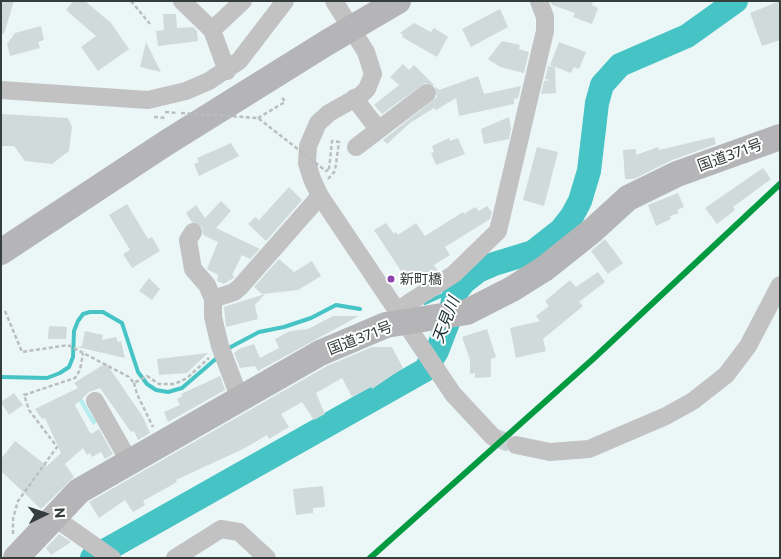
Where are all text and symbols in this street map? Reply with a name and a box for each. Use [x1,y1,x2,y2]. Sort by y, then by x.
street label: 国道371号 [695,135,765,175]
place label: 新町橋 [400,271,442,287]
marker: 新町橋 [386,274,396,284]
water label: 天見川 [428,294,464,346]
street label: 国道371号 [325,317,395,359]
north arrow [20,489,70,539]
text: N [52,507,69,519]

